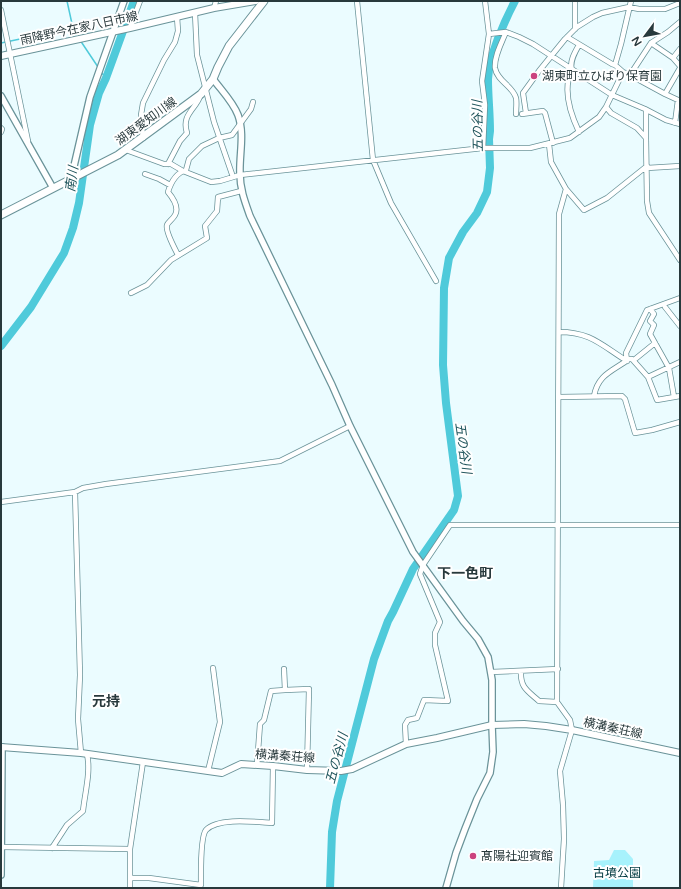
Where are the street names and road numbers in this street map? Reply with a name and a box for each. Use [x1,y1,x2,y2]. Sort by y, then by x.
street label: 雨降野今在家八日市線 [19,9,139,47]
street label: 湖東愛知川線 [113,94,179,148]
street label: 横溝秦荘線 [582,715,644,741]
street label: 横溝秦荘線 [255,747,315,765]

